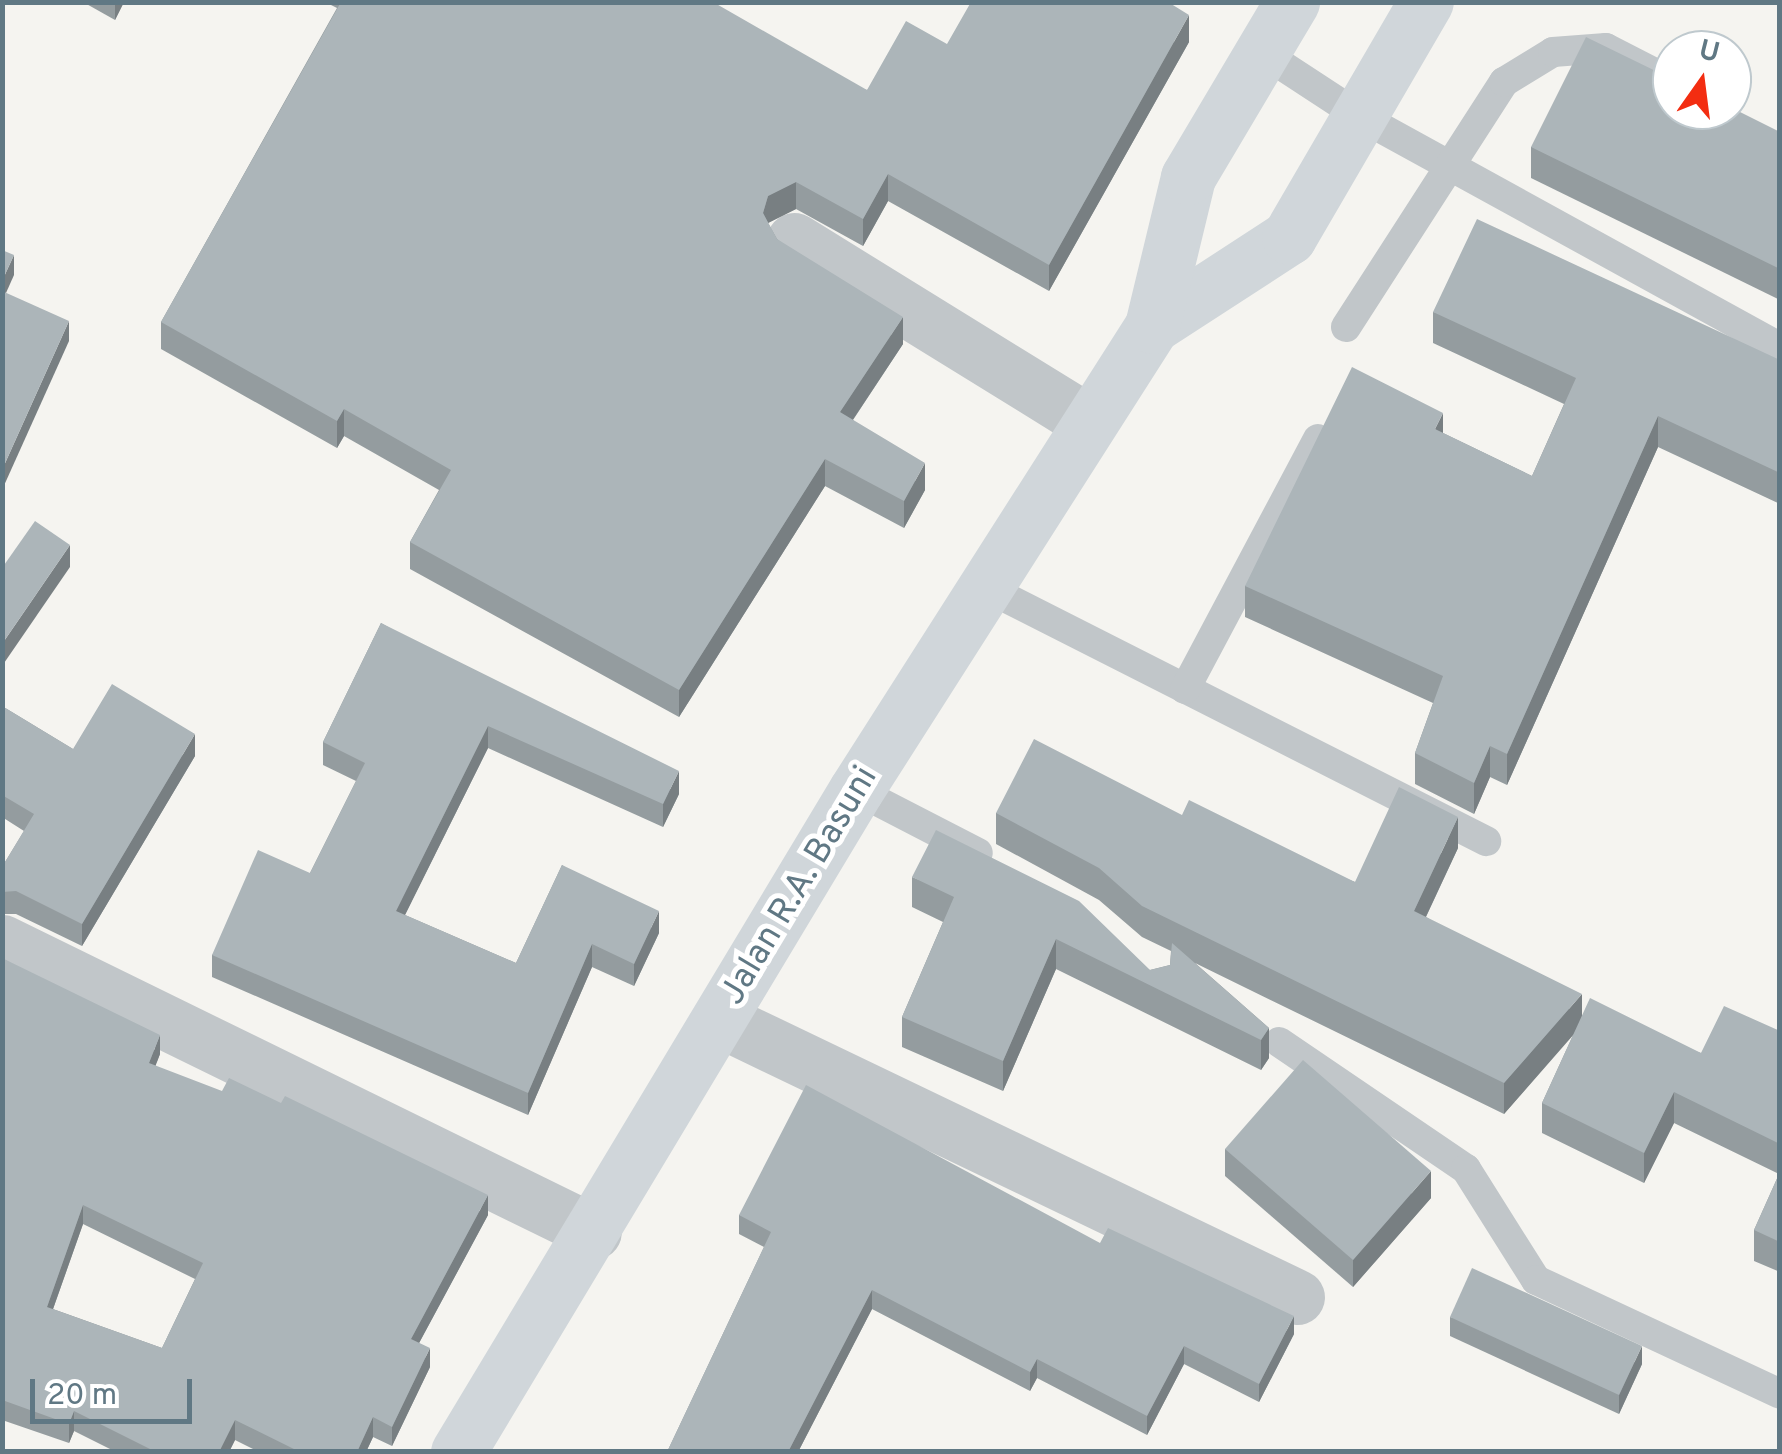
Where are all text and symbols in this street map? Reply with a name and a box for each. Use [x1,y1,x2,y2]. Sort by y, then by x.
north arrow [1652,30,1752,130]
text: U [1695,33,1723,73]
street label: Jalan R.A. Basuni [712,759,888,1013]
scale bar [35,1359,198,1421]
text: 20 m [47,1378,117,1415]

